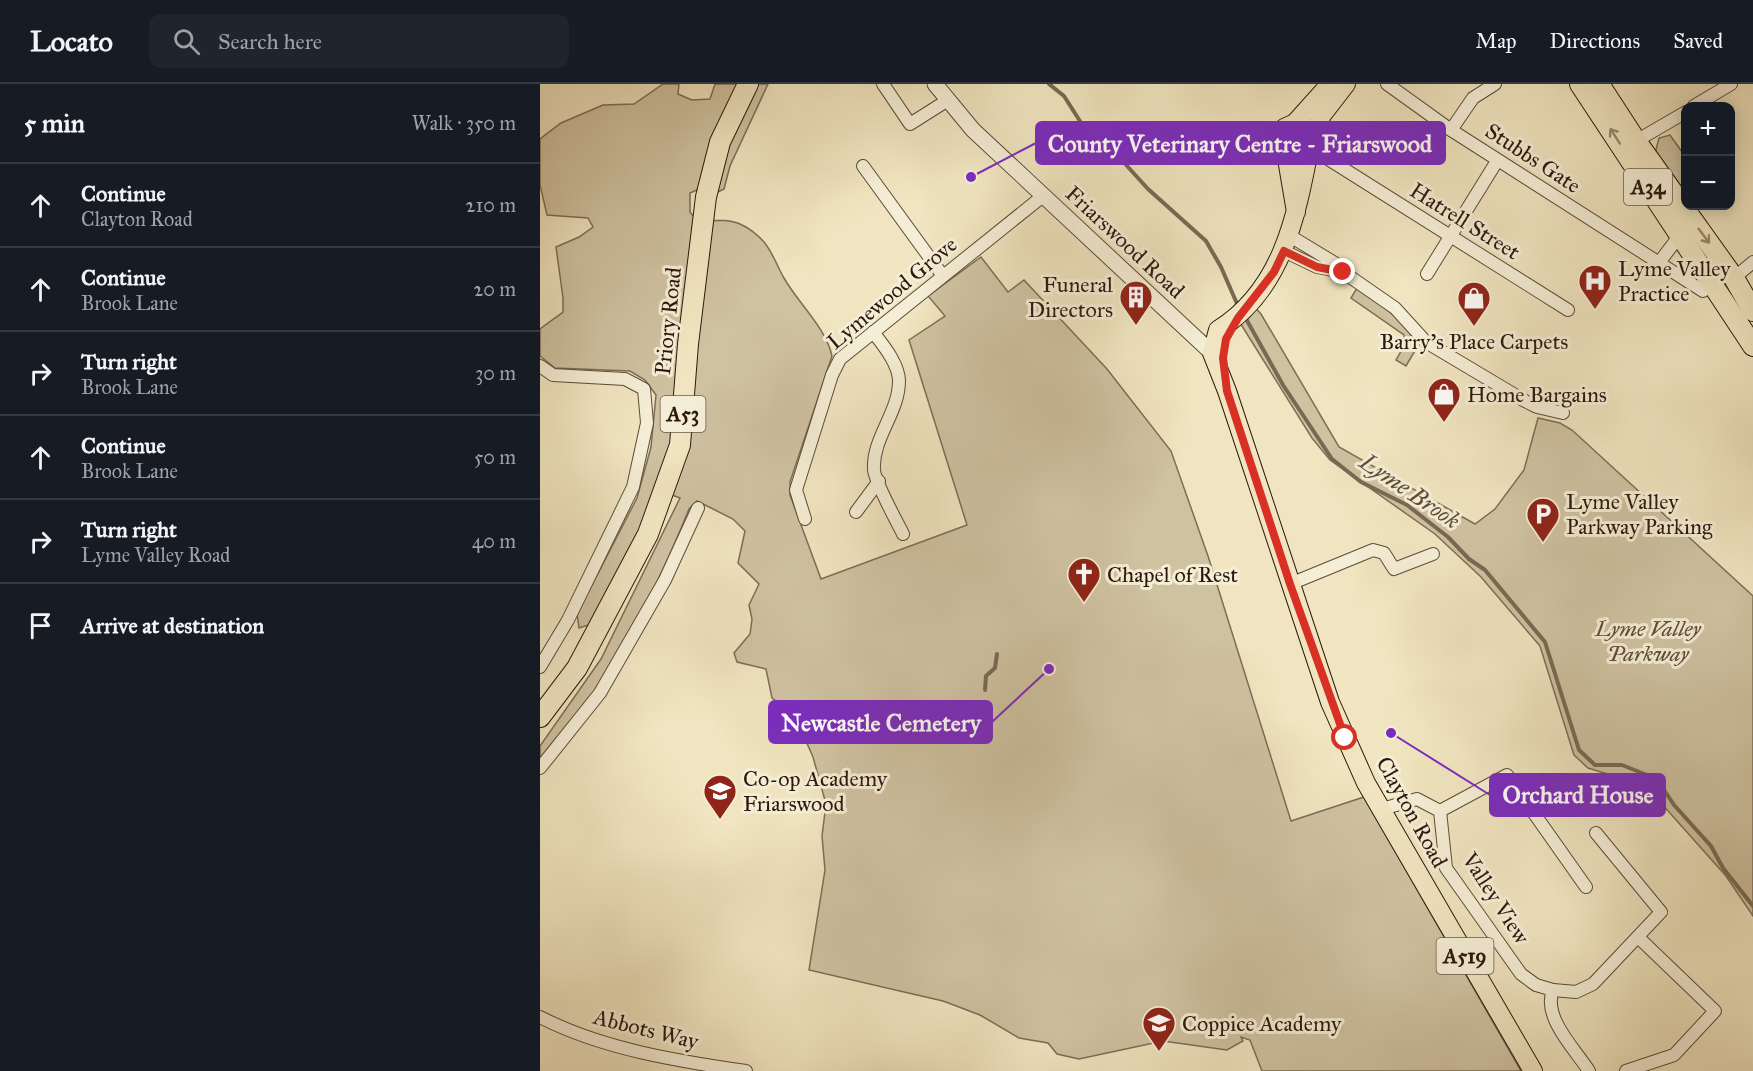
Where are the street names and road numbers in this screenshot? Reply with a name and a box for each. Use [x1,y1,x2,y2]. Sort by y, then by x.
street label: Stubbs Gate [1480,117,1586,199]
road number: A34 [1624,169,1672,205]
street label: Hatrell Street [1405,177,1525,266]
street label: Friarswood Road [1060,180,1190,304]
street label: Lymewood Grove [822,231,962,355]
street label: Priory Road [649,266,687,376]
road number: A53 [660,396,706,432]
street label: Clayton Road [1370,752,1454,872]
street label: Valley View [1456,846,1536,949]
road number: A519 [1436,938,1494,974]
street label: Abbots Way [590,1003,702,1055]

